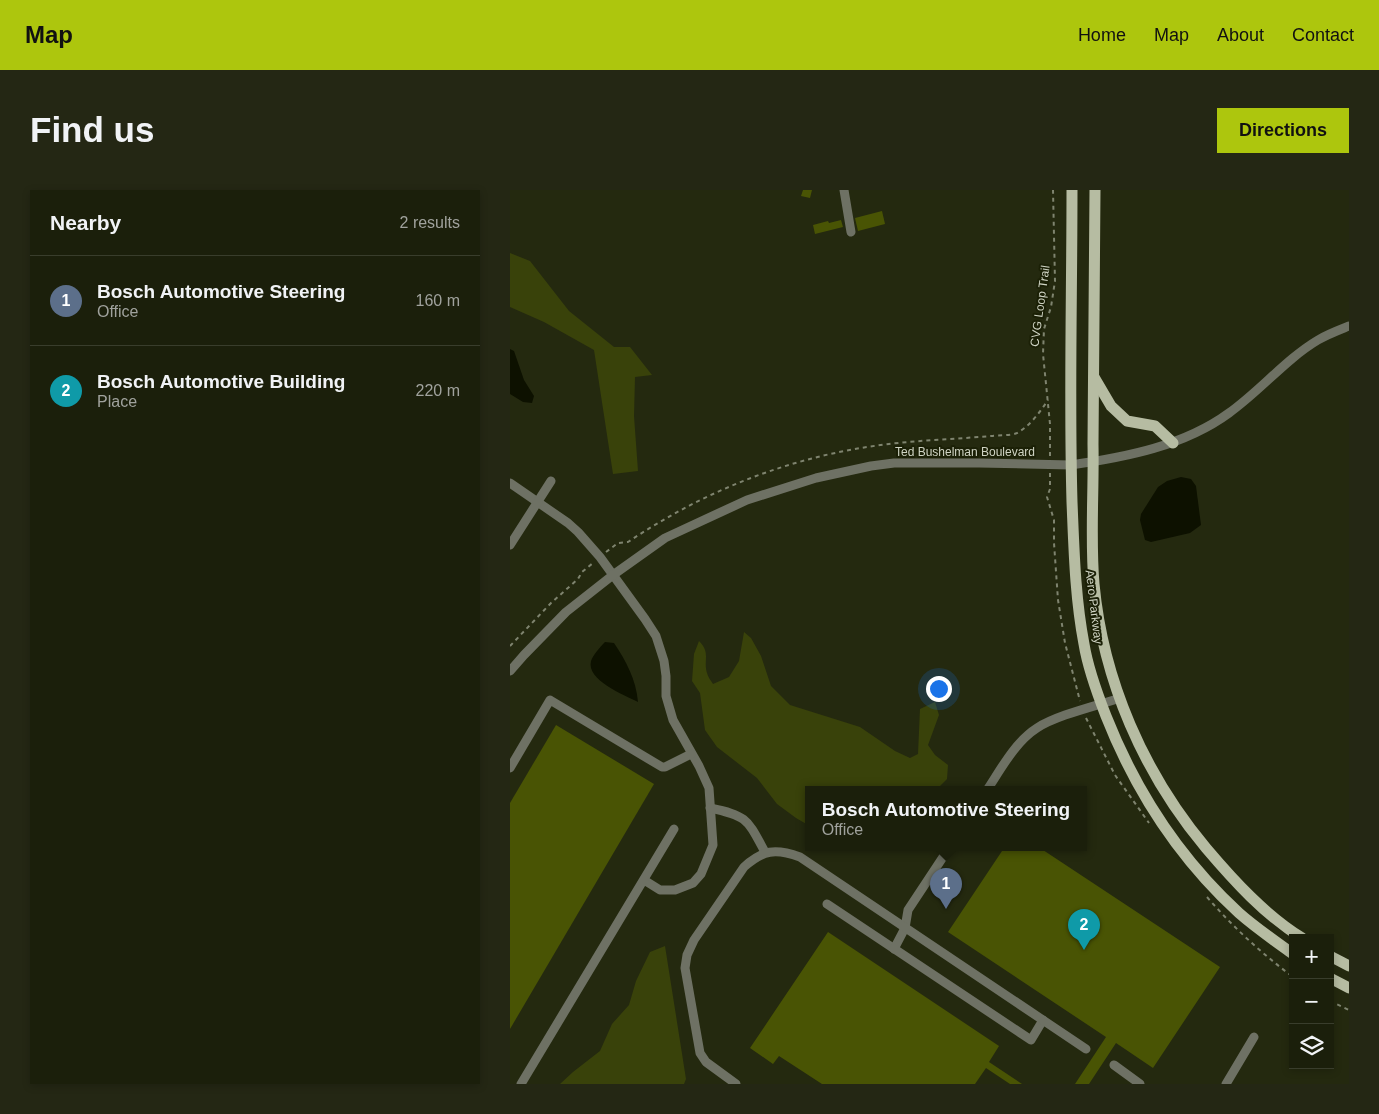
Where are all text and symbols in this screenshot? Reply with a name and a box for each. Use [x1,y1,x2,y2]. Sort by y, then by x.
text: Map [25,21,73,48]
text: Home [1078,25,1126,45]
text: Map [1154,25,1189,45]
text: About [1217,25,1264,45]
text: Contact [1292,25,1354,45]
button: Directions [1217,108,1349,153]
text: Find us [30,110,154,149]
text: Nearby [50,211,121,234]
text: 2 results [400,214,460,231]
street label: CVG Loop Trail [1027,264,1053,348]
text: Bosch Automotive Steering [97,281,345,302]
text: 1 [62,292,70,309]
text: 160 m [416,292,460,309]
text: Office [97,303,139,320]
text: Bosch Automotive Building [97,371,345,392]
text: 2 [62,382,70,399]
text: 220 m [416,382,460,399]
text: Place [97,393,137,410]
street label: Ted Bushelman Boulevard [895,445,1035,459]
street label: Aero Parkway [1083,569,1105,645]
your location [926,676,952,702]
popup [805,786,1087,851]
text: Bosch Automotive Steering [822,799,1070,820]
text: Office [822,821,863,838]
pin: 1 [930,868,962,909]
pin: 2 [1068,909,1100,950]
map controls [1289,934,1334,1069]
button: + [1289,934,1334,979]
button: − [1289,979,1334,1024]
button: layers [1289,1024,1334,1069]

